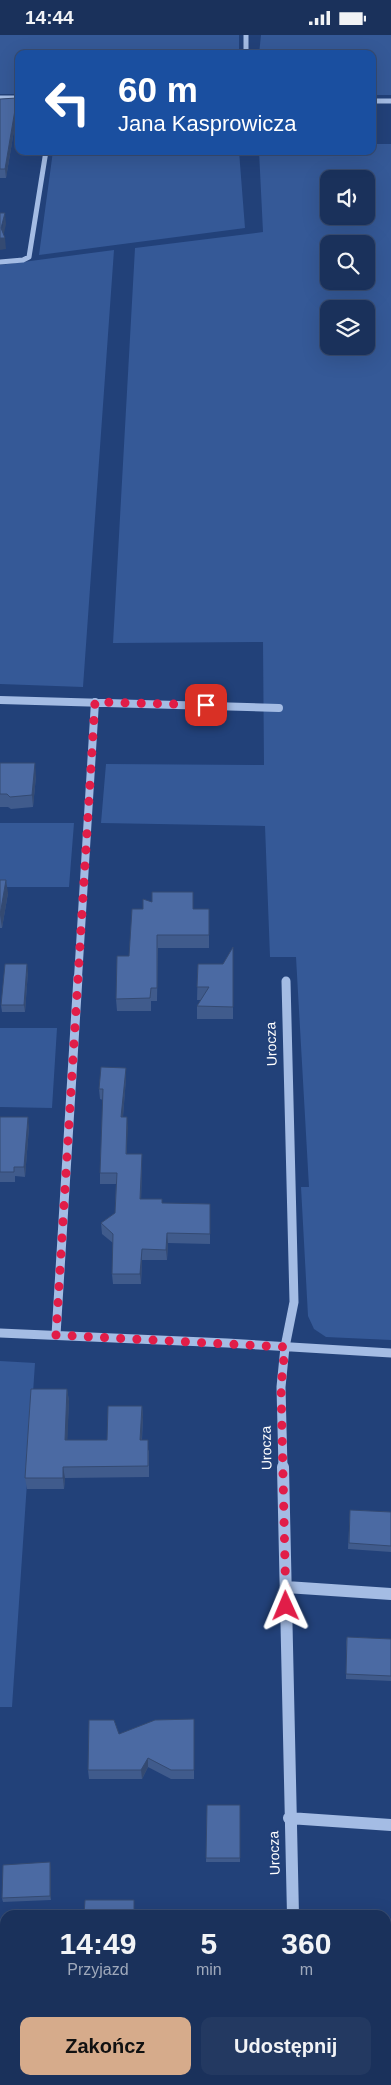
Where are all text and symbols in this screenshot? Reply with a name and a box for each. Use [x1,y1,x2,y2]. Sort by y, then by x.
text: 14:44 [25,7,74,28]
icon: left [35,70,100,135]
text: 60 m [118,70,198,109]
text: Jana Kasprowicza [118,111,297,136]
map controls [320,170,375,355]
button: sound [320,170,375,225]
button: search [320,235,375,290]
button: layers [320,300,375,355]
pin [185,684,227,726]
icon: arrive [192,691,220,719]
street label: Urocza [262,1021,280,1066]
street label: Urocza [258,1425,274,1470]
position arrow [259,1579,311,1631]
street label: Urocza [265,1830,283,1875]
text: 14:49 [60,1927,136,1960]
text: 5 [200,1927,217,1960]
text: 360 [281,1927,331,1960]
text: Przyjazd [67,1961,129,1978]
text: min [196,1961,222,1978]
text: m [300,1961,313,1978]
button: Zakończ [20,2017,191,2075]
button: Udostępnij [201,2017,371,2075]

